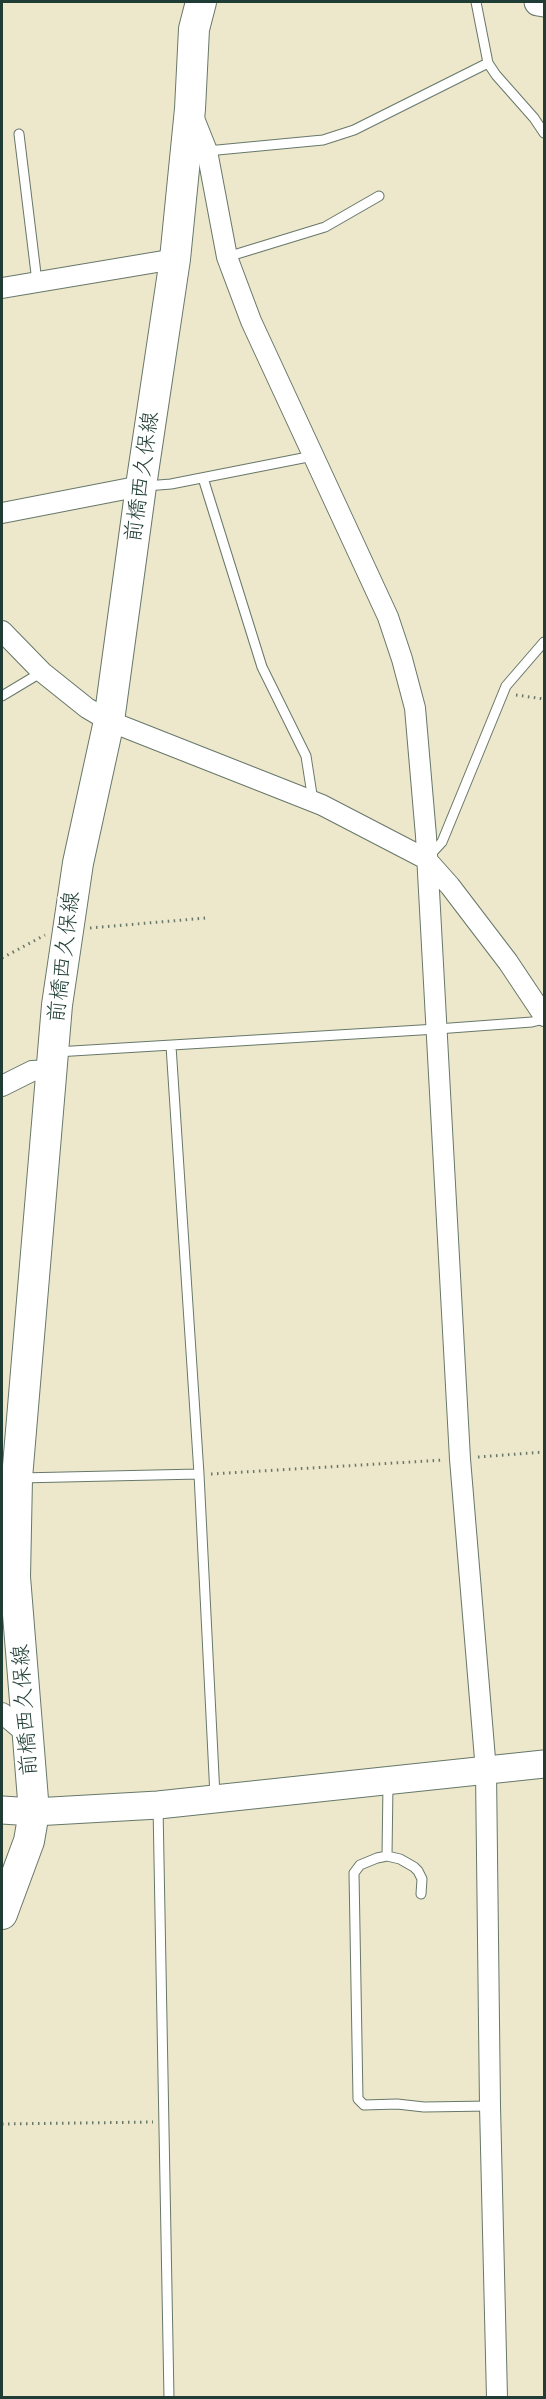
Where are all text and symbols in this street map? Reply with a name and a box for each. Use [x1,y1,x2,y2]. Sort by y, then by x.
street label: 前橋西久保線 [121,410,165,544]
street label: 前橋西久保線 [44,890,86,1024]
street label: 前橋西久保線 [8,1643,44,1777]

